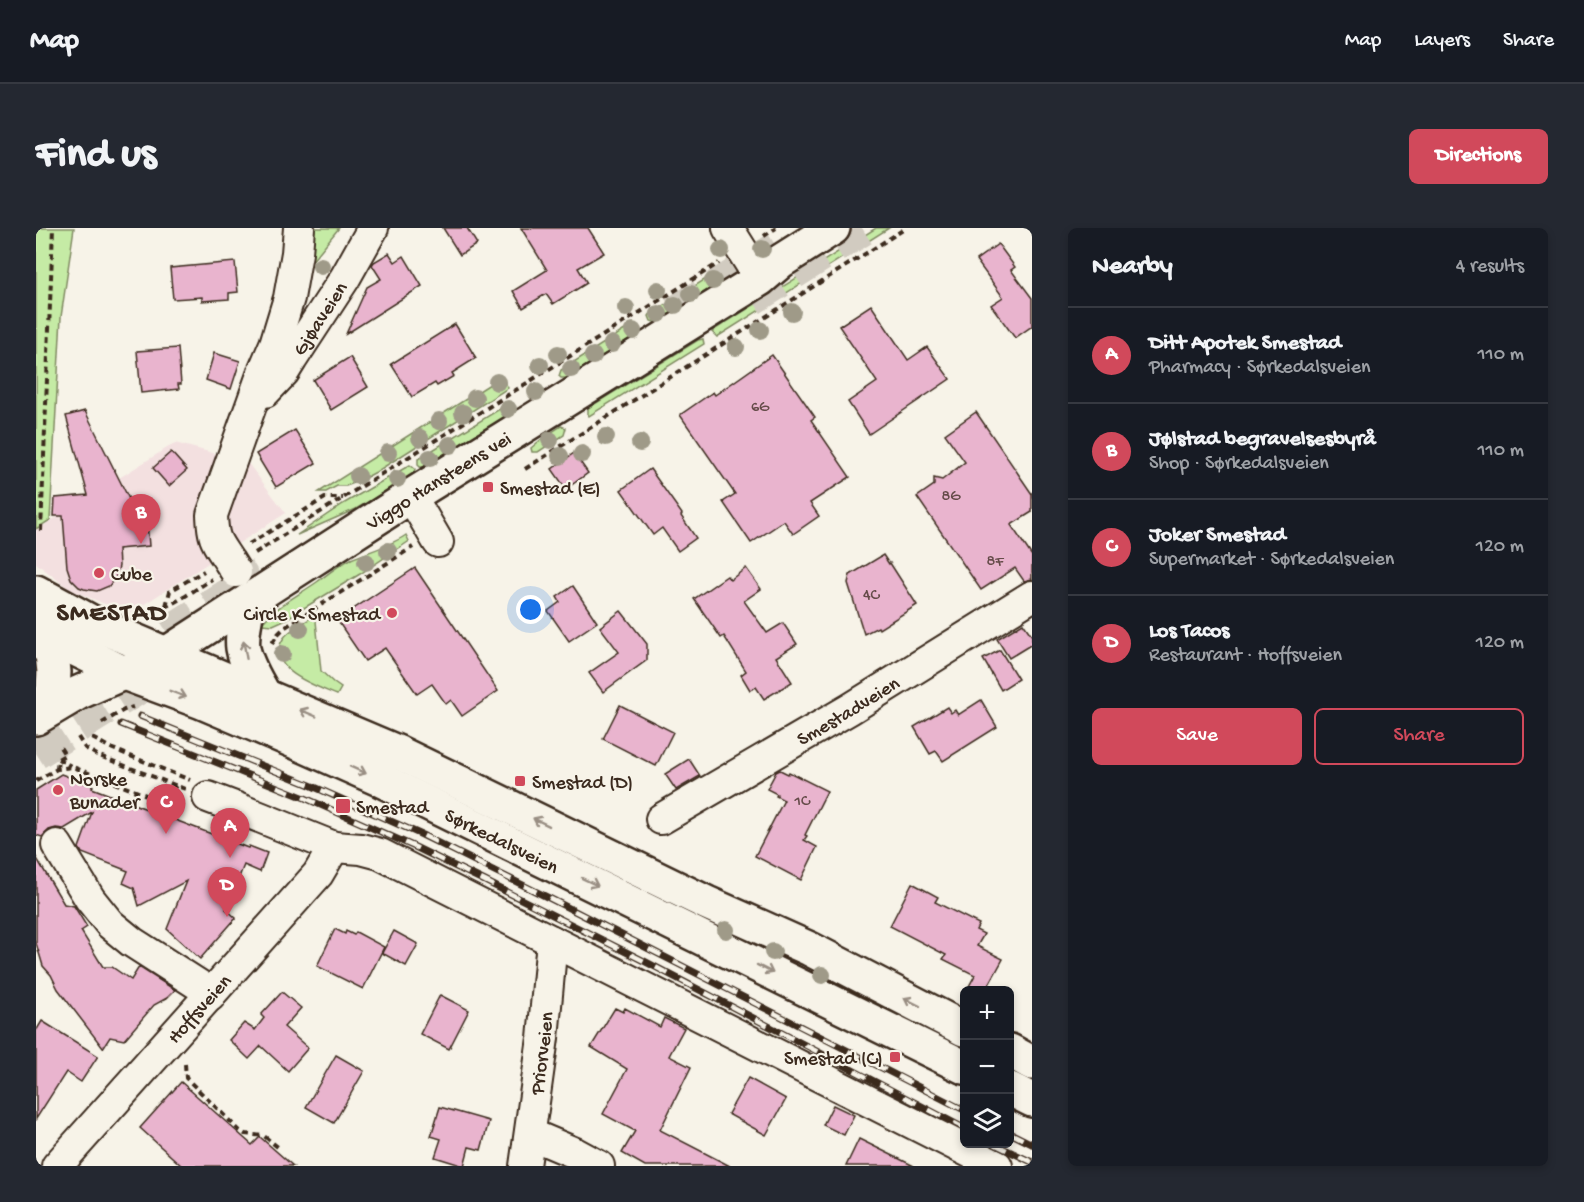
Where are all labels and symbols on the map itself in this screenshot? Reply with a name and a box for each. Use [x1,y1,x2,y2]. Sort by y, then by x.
street label: Gjøaveien [289,278,355,361]
house number: 6G [751,399,770,418]
street label: Viggo Hansteens vei [362,429,516,537]
place label: Smestad (E) [500,479,601,502]
marker: Smestad (E) [481,480,495,494]
house number: 8G [942,488,961,507]
pin: B [122,494,160,544]
house number: 8F [987,553,1004,572]
place label: Cube [111,565,153,588]
marker: Cube [92,566,106,580]
house number: 4C [863,587,880,606]
your location [516,595,545,624]
district label: SMESTAD [56,600,168,631]
place label: Circle K Smestad [244,605,382,628]
marker: Circle K Smestad [385,606,399,620]
one-way arrow [239,640,250,660]
street label: Smestadveien [794,673,905,752]
one-way arrow [169,689,187,700]
one-way arrow [299,707,317,719]
one-way arrow [349,765,367,776]
place label: Norske Bunader [69,770,141,816]
place label: Smestad (D) [532,773,633,796]
marker: Smestad (D) [513,774,527,788]
marker: Norske Bunader [51,783,65,797]
pin: C [146,784,186,834]
house number: 1C [793,793,811,812]
marker: Smestad [334,797,352,815]
place label: Smestad [356,798,430,821]
street label: Sørkedalsveien [440,805,562,881]
pin: A [210,808,250,858]
one-way arrow [533,816,551,827]
pin: D [208,868,246,917]
one-way arrow [581,877,599,888]
one-way arrow [755,964,773,975]
street label: Hoffsveien [164,971,238,1050]
one-way arrow [904,996,922,1007]
street label: Priorveien [527,1010,560,1097]
place label: Smestad (C) [784,1049,883,1072]
marker: Smestad (C) [888,1050,902,1064]

